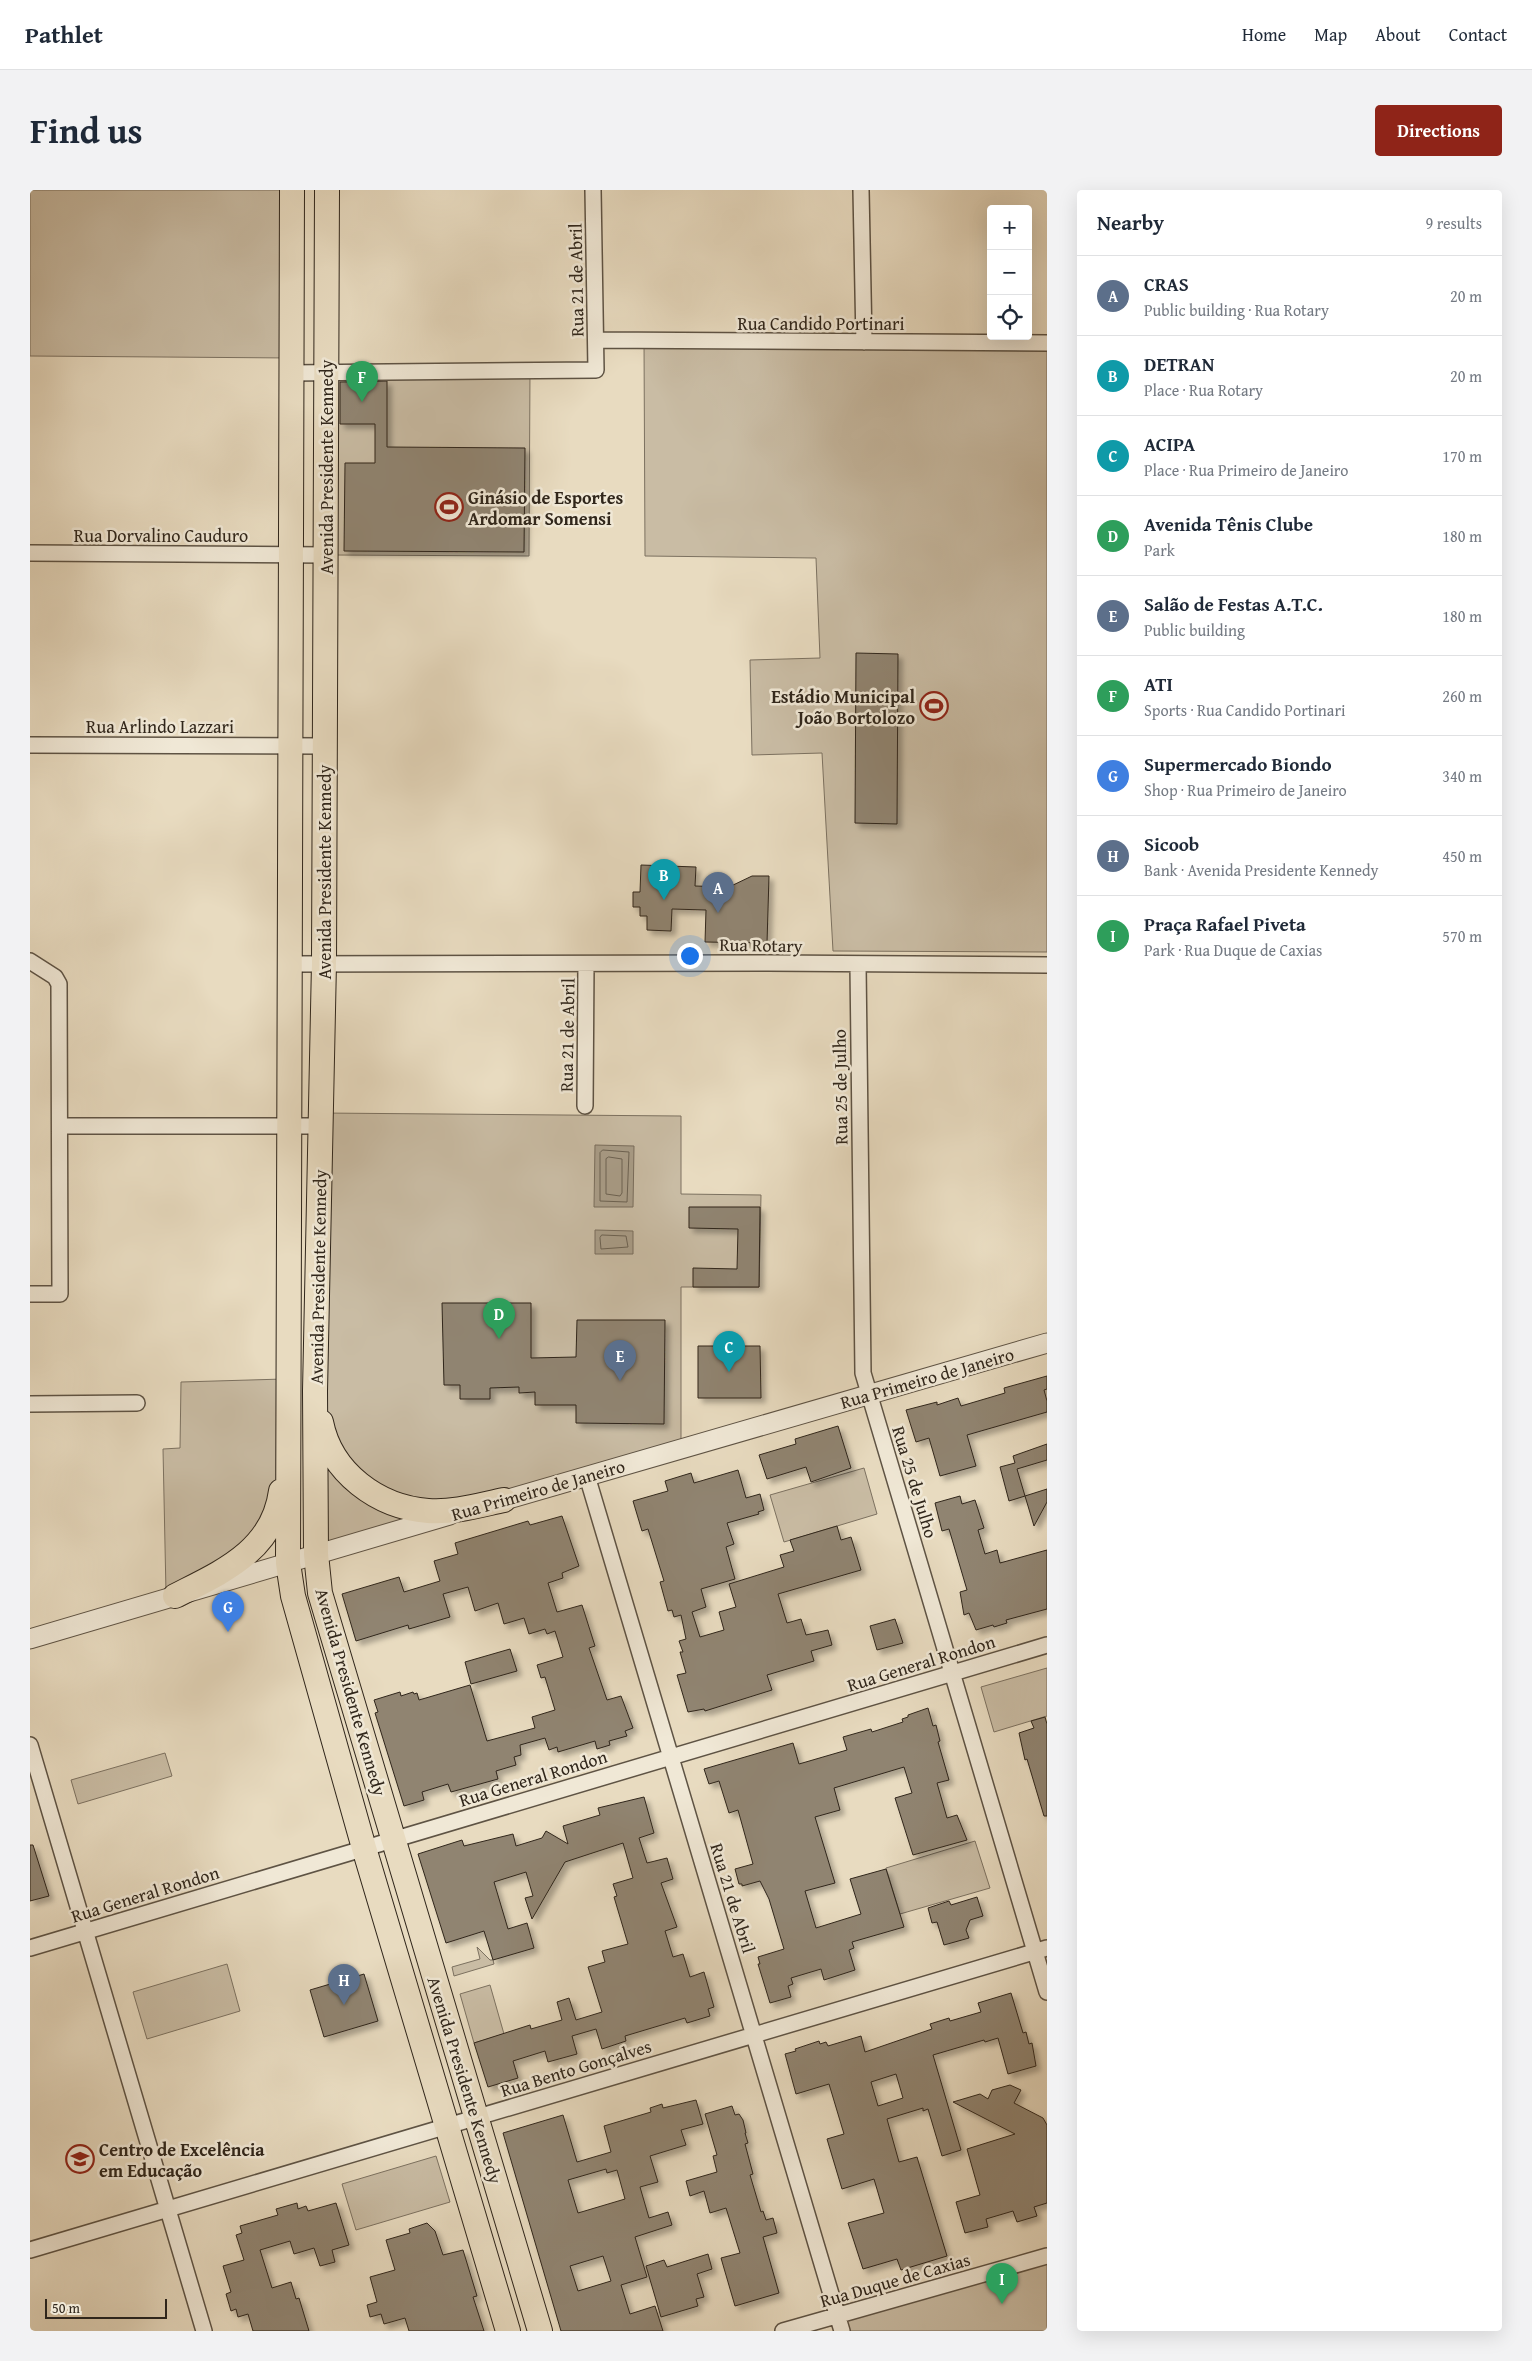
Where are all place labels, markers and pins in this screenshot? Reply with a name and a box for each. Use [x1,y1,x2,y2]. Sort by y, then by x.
pin: F [346,361,378,402]
place label: Ginásio de Esportes Ardomar Somensi [468,484,623,532]
sports icon: Ginásio de Esportes Ardomar Somensi [434,492,464,522]
place label: Estádio Municipal João Bortolozo [771,683,915,731]
sports icon: Estádio Municipal João Bortolozo [919,691,949,721]
pin: B [648,859,680,900]
pin: A [702,872,734,913]
pin: D [483,1298,515,1339]
pin: C [713,1331,745,1372]
pin: E [604,1340,636,1381]
pin: G [212,1591,244,1632]
pin: H [328,1964,360,2005]
place label: Centro de Excelência em Educação [99,2136,265,2184]
school or university icon: Centro de Excelência em Educação [65,2144,95,2174]
pin: I [986,2263,1018,2304]

